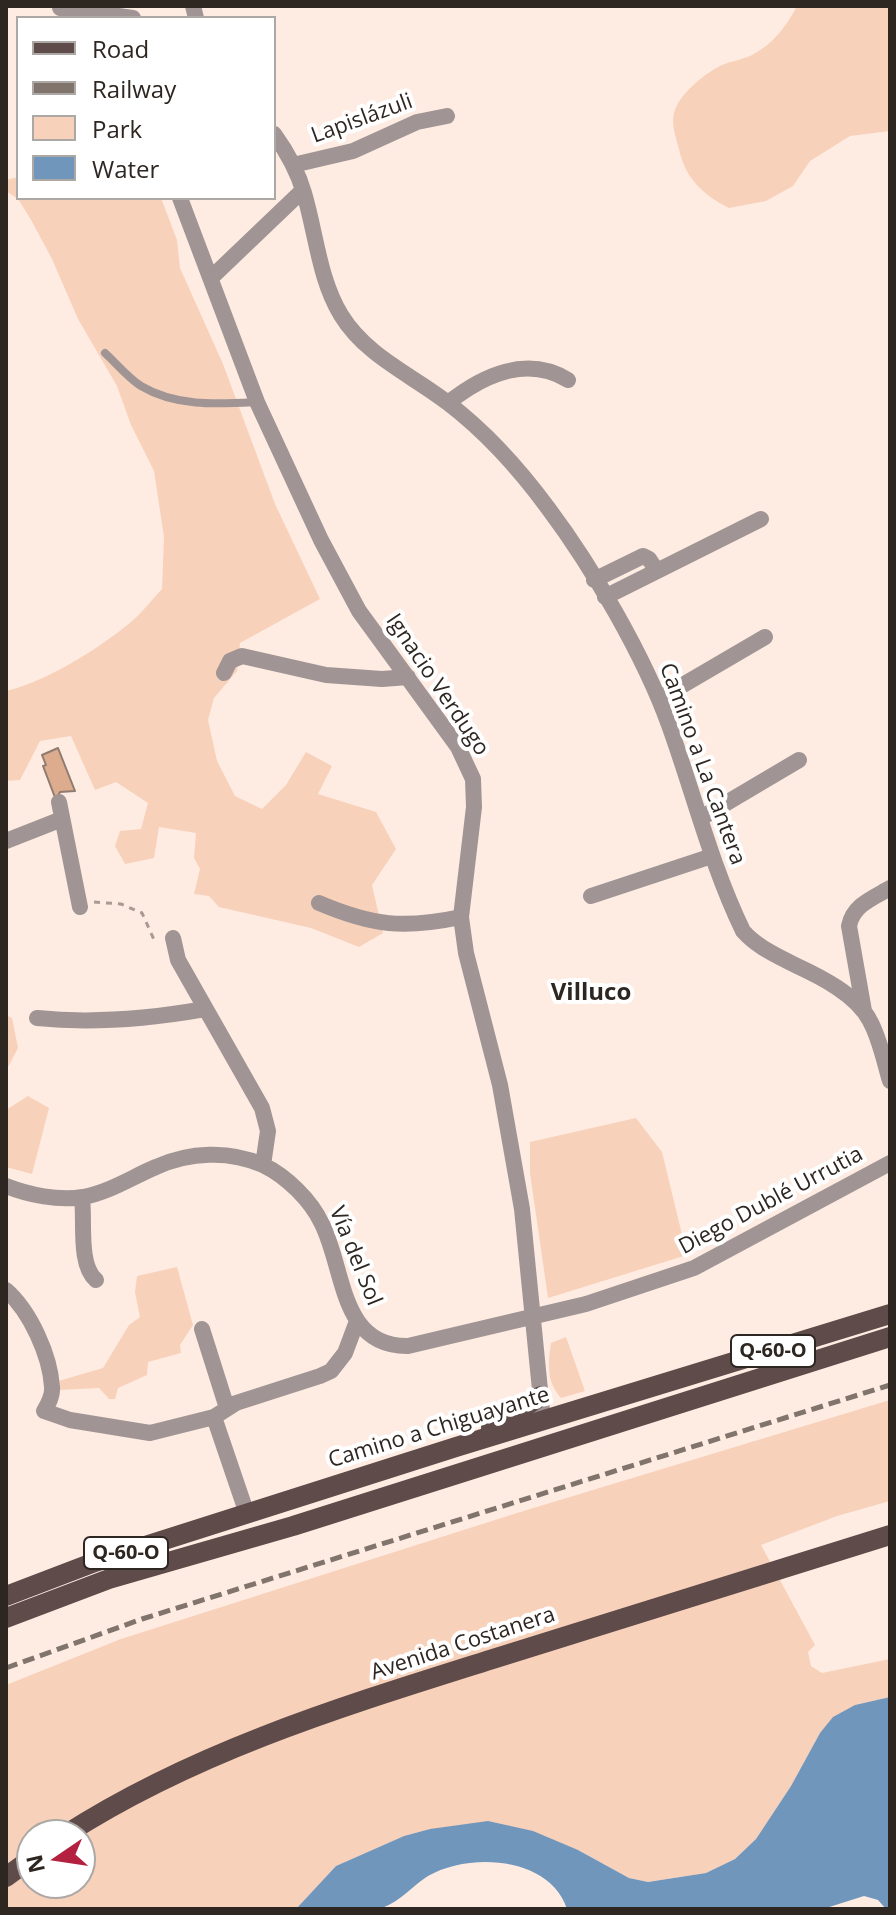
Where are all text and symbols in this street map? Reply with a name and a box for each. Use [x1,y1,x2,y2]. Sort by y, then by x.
legend [16,16,276,200]
text: Road [92,32,149,65]
text: Railway [92,72,176,105]
street label: Lapislázuli [308,88,416,150]
text: Park [92,112,142,145]
text: Water [92,152,159,185]
street label: Ignacio Verdugo [380,609,494,761]
street label: Camino a La Cantera [653,660,751,868]
district label: Villuco [551,979,631,1007]
street label: Diego Dublé Urrutia [675,1141,867,1261]
street label: Vía del Sol [323,1203,387,1309]
road number: Q-60-O [731,1335,815,1367]
street label: Camino a Chiguayante [325,1382,553,1474]
road number: Q-60-O [84,1537,168,1569]
street label: Avenida Costanera [367,1602,559,1686]
north arrow [16,1819,96,1899]
text: N [18,1852,51,1876]

